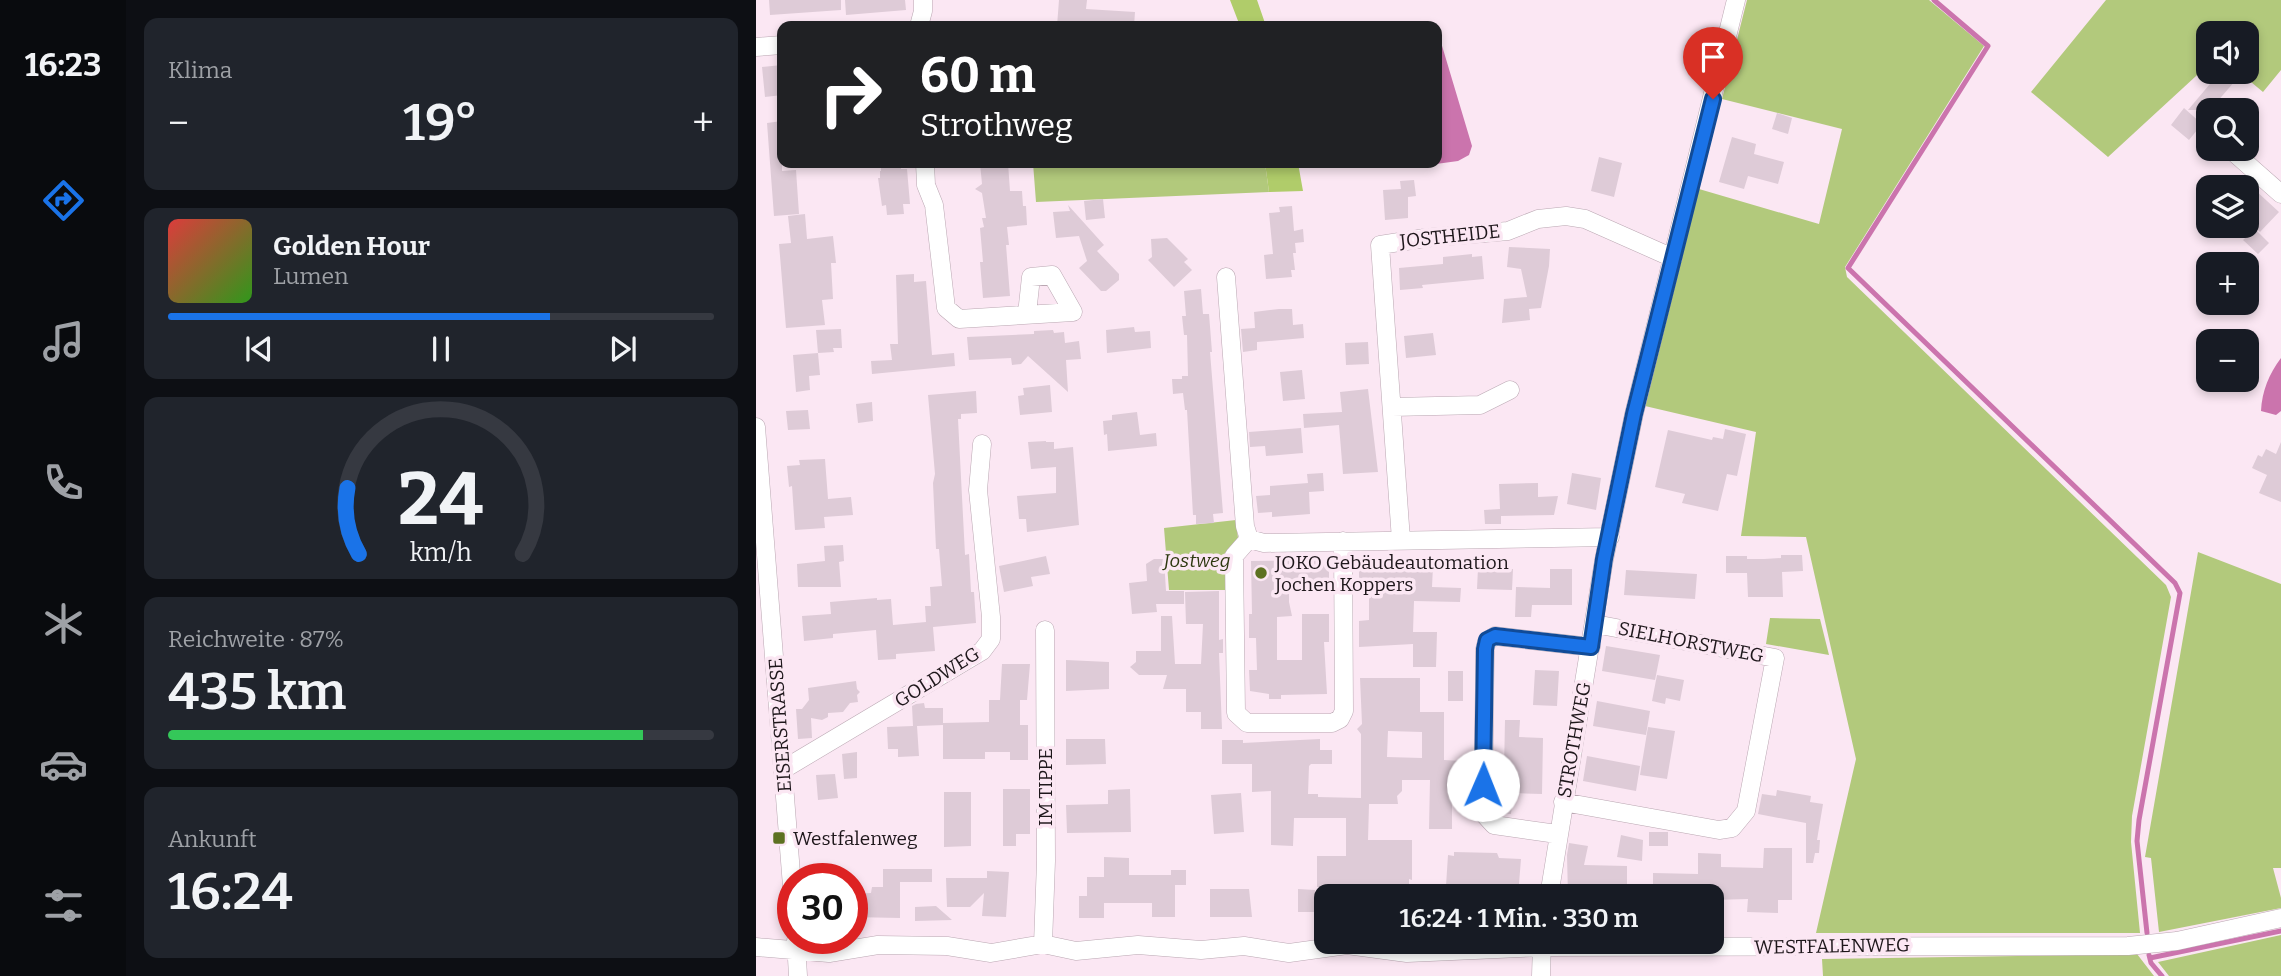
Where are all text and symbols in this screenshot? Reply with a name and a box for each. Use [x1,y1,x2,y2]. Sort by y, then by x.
map controls [2196,21,2259,392]
button: sound [2196,21,2259,84]
pin [1683,27,1743,99]
icon: arrive [1694,38,1732,76]
text: 16:23 [25,46,101,84]
text: 60 m [920,46,1036,105]
icon: right [805,49,896,140]
text: Klima [168,56,232,84]
text: 19° [403,91,478,154]
button: search [2196,98,2259,161]
text: − [168,100,189,146]
text: + [692,100,714,146]
text: Strothweg [920,106,1073,144]
button: layers [2196,175,2259,238]
icon: directions [39,176,88,225]
street label: JOSTHEIDE [1398,219,1501,253]
text: Golden Hour [273,231,430,262]
button: + [2196,252,2259,315]
text: Lumen [273,262,349,290]
icon: music [39,317,88,366]
button: − [2196,329,2259,392]
icon: previous [240,330,278,368]
icon: pause [422,330,460,368]
icon: next [604,330,642,368]
text: 24 [398,456,484,543]
icon: phone [39,458,88,507]
text: km/h [410,538,472,568]
park label: Jostweg [1161,549,1231,572]
place label: JOKO Gebäudeautomation Jochen Koppers [1274,551,1509,596]
marker: JOKO Gebäudeautomation Jochen Koppers [1253,565,1269,581]
icon: climate [39,599,88,648]
street label: SIELHORSTWEG [1616,617,1766,667]
text: Reichweite · 87% [168,625,344,653]
street label: GOLDWEG [890,642,984,712]
street label: EISERSTRASSE [764,657,796,793]
text: 435 km [168,660,346,723]
street label: STROTHWEG [1553,680,1595,800]
icon: car [39,740,88,789]
street label: IM TIPPE [1034,748,1057,826]
position arrow [1446,748,1520,822]
text: Ankunft [168,825,257,853]
place label: Westfalenweg [793,827,918,850]
marker: Westfalenweg [771,830,787,846]
text: 16:24 [168,860,293,923]
speed limit sign: 30 [777,863,868,954]
icon: filters [39,881,88,930]
text: 16:24 · 1 Min. · 330 m [1400,903,1638,934]
street label: WESTFALENWEG [1754,933,1910,959]

